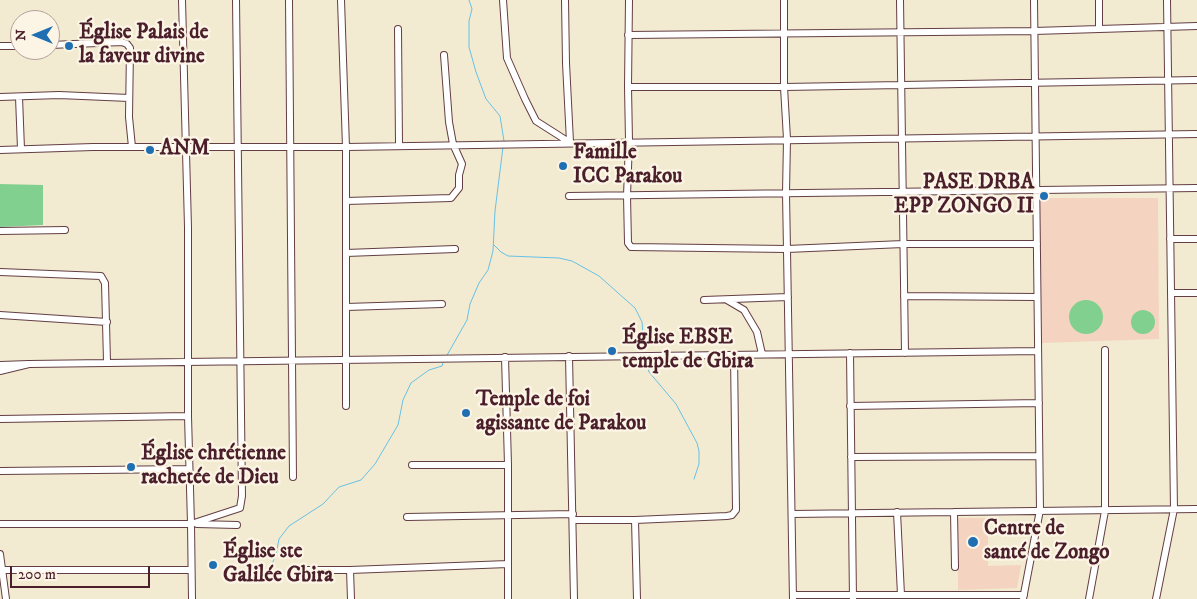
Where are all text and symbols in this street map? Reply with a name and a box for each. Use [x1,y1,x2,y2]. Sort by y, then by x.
north arrow [10,10,60,60]
place label: Église Palais de la faveur divine [79,21,208,71]
text: N [12,29,30,41]
marker: Église Palais de la faveur divine [63,40,75,52]
place label: ANM [160,137,210,163]
place label: Famille ICC Parakou [573,141,682,191]
marker: ANM [144,144,156,156]
marker: Famille ICC Parakou [557,160,569,172]
place label: PASE DRBA EPP ZONGO II [894,171,1034,221]
marker: PASE DRBA EPP ZONGO II [1038,190,1050,202]
place label: Église EBSE temple de Gbira [622,326,753,376]
marker: Église EBSE temple de Gbira [606,345,618,357]
place label: Temple de foi agissante de Parakou [476,388,646,438]
marker: Temple de foi agissante de Parakou [460,407,472,419]
place label: Église chrétienne rachetée de Dieu [141,442,286,492]
marker: Église chrétienne rachetée de Dieu [125,461,137,473]
place label: Centre de santé de Zongo [984,517,1110,567]
marker: Centre de santé de Zongo [966,535,980,549]
place label: Église ste Galilée Gbira [223,540,333,590]
scale bar [12,556,152,588]
marker: Église ste Galilée Gbira [207,559,219,571]
text: 200 m [18,565,56,584]

